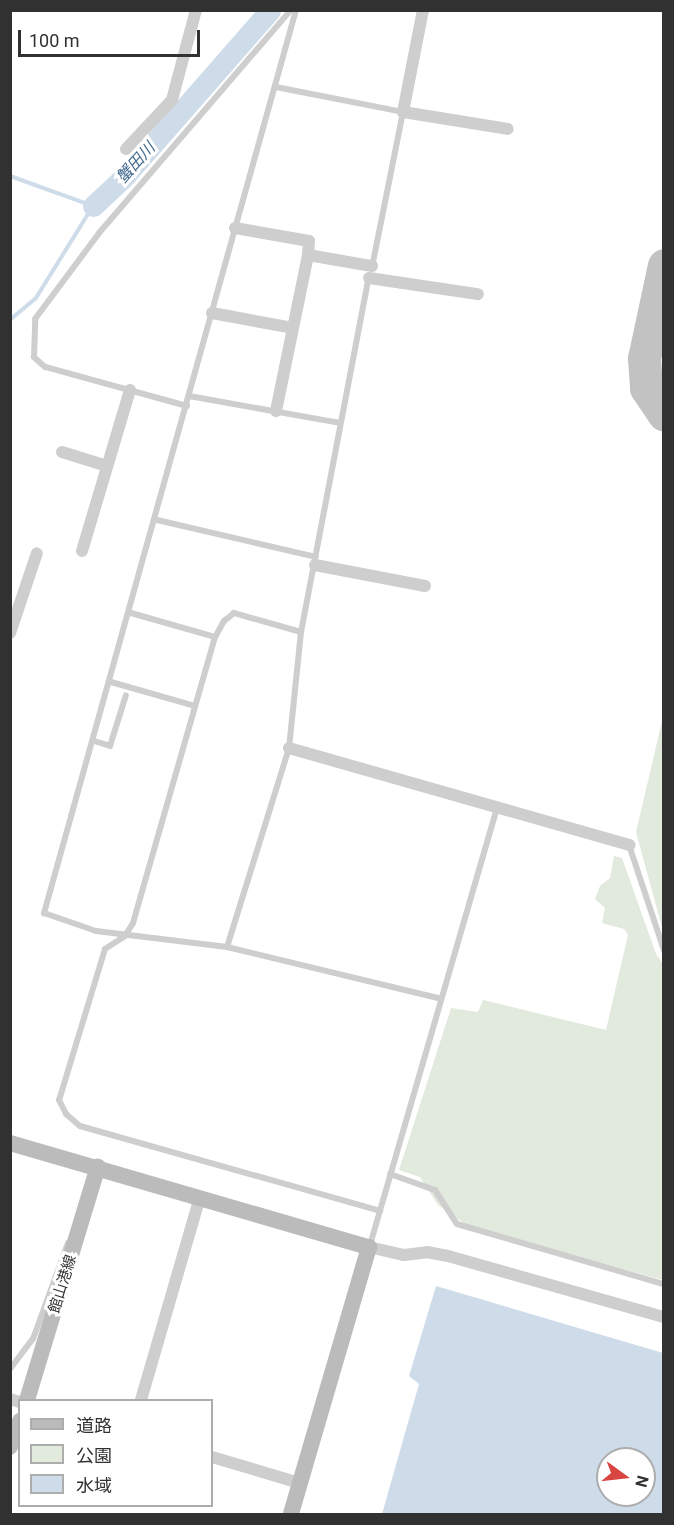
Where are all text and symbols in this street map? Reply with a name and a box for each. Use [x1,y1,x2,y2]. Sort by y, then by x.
scale bar [21,18,202,56]
text: 100 m [29,30,80,51]
water label: 蟹田川 [113,139,159,187]
street label: 館山港線 [46,1253,80,1315]
legend [18,1399,213,1507]
text: 道路 [76,1415,112,1436]
text: 公園 [76,1445,112,1466]
north arrow [596,1447,656,1507]
text: N [631,1473,653,1489]
text: 水域 [76,1475,112,1496]

